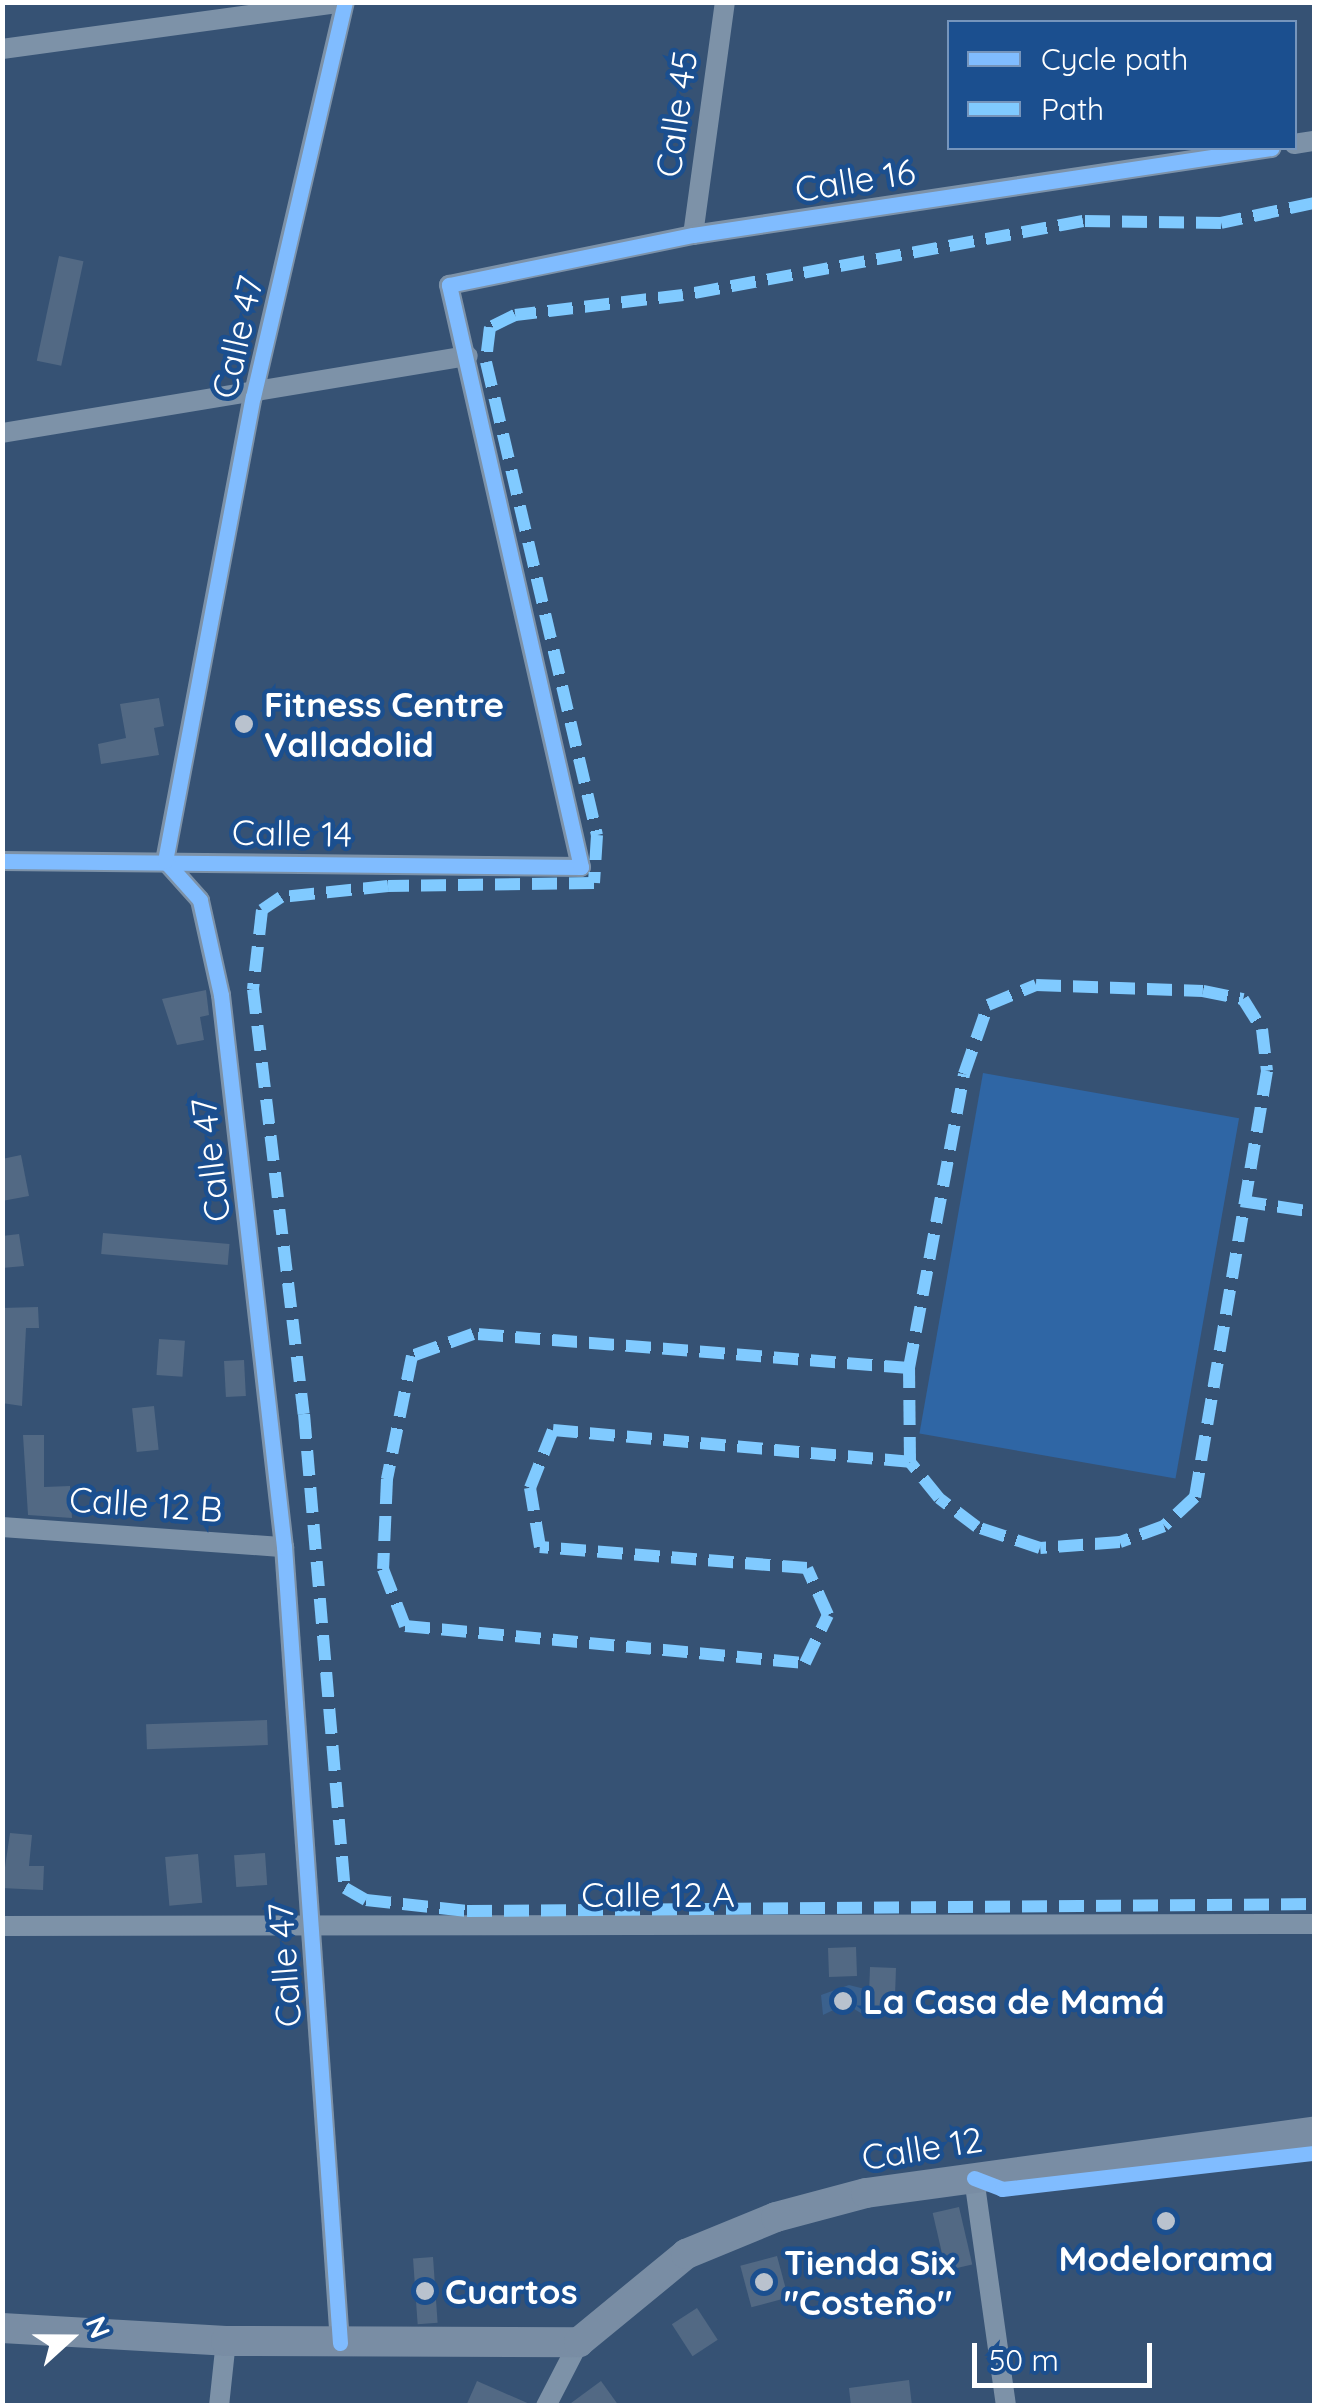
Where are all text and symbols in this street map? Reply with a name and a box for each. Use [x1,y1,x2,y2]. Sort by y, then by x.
legend [947,20,1297,150]
text: Cycle path [1041,40,1188,78]
street label: Calle 45 [646,48,706,180]
text: Path [1041,90,1104,128]
street label: Calle 16 [792,150,918,210]
street label: Calle 47 [203,272,271,402]
place label: Fitness Centre Valladolid [264,683,504,765]
marker: Fitness Centre Valladolid [233,713,255,735]
street label: Calle 14 [232,811,352,855]
street label: Calle 47 [182,1096,238,1224]
street label: Calle 12 B [68,1478,224,1530]
street label: Calle 12 A [581,1873,735,1915]
street label: Calle 47 [259,1901,309,2029]
place label: La Casa de Mamá [863,1980,1165,2022]
marker: La Casa de Mamá [832,1990,854,2012]
street label: Calle 12 [859,2118,985,2178]
marker: Modelorama [1155,2210,1177,2232]
place label: Modelorama [1058,2237,1274,2279]
place label: Tienda Six "Costeño" [784,2241,956,2323]
place label: Cuartos [445,2270,578,2312]
marker: Tienda Six "Costeño" [753,2271,775,2293]
marker: Cuartos [414,2280,436,2302]
north arrow [20,2288,120,2388]
text: N [78,2311,119,2343]
scale bar [977,2323,1157,2385]
text: 50 m [989,2341,1059,2379]

